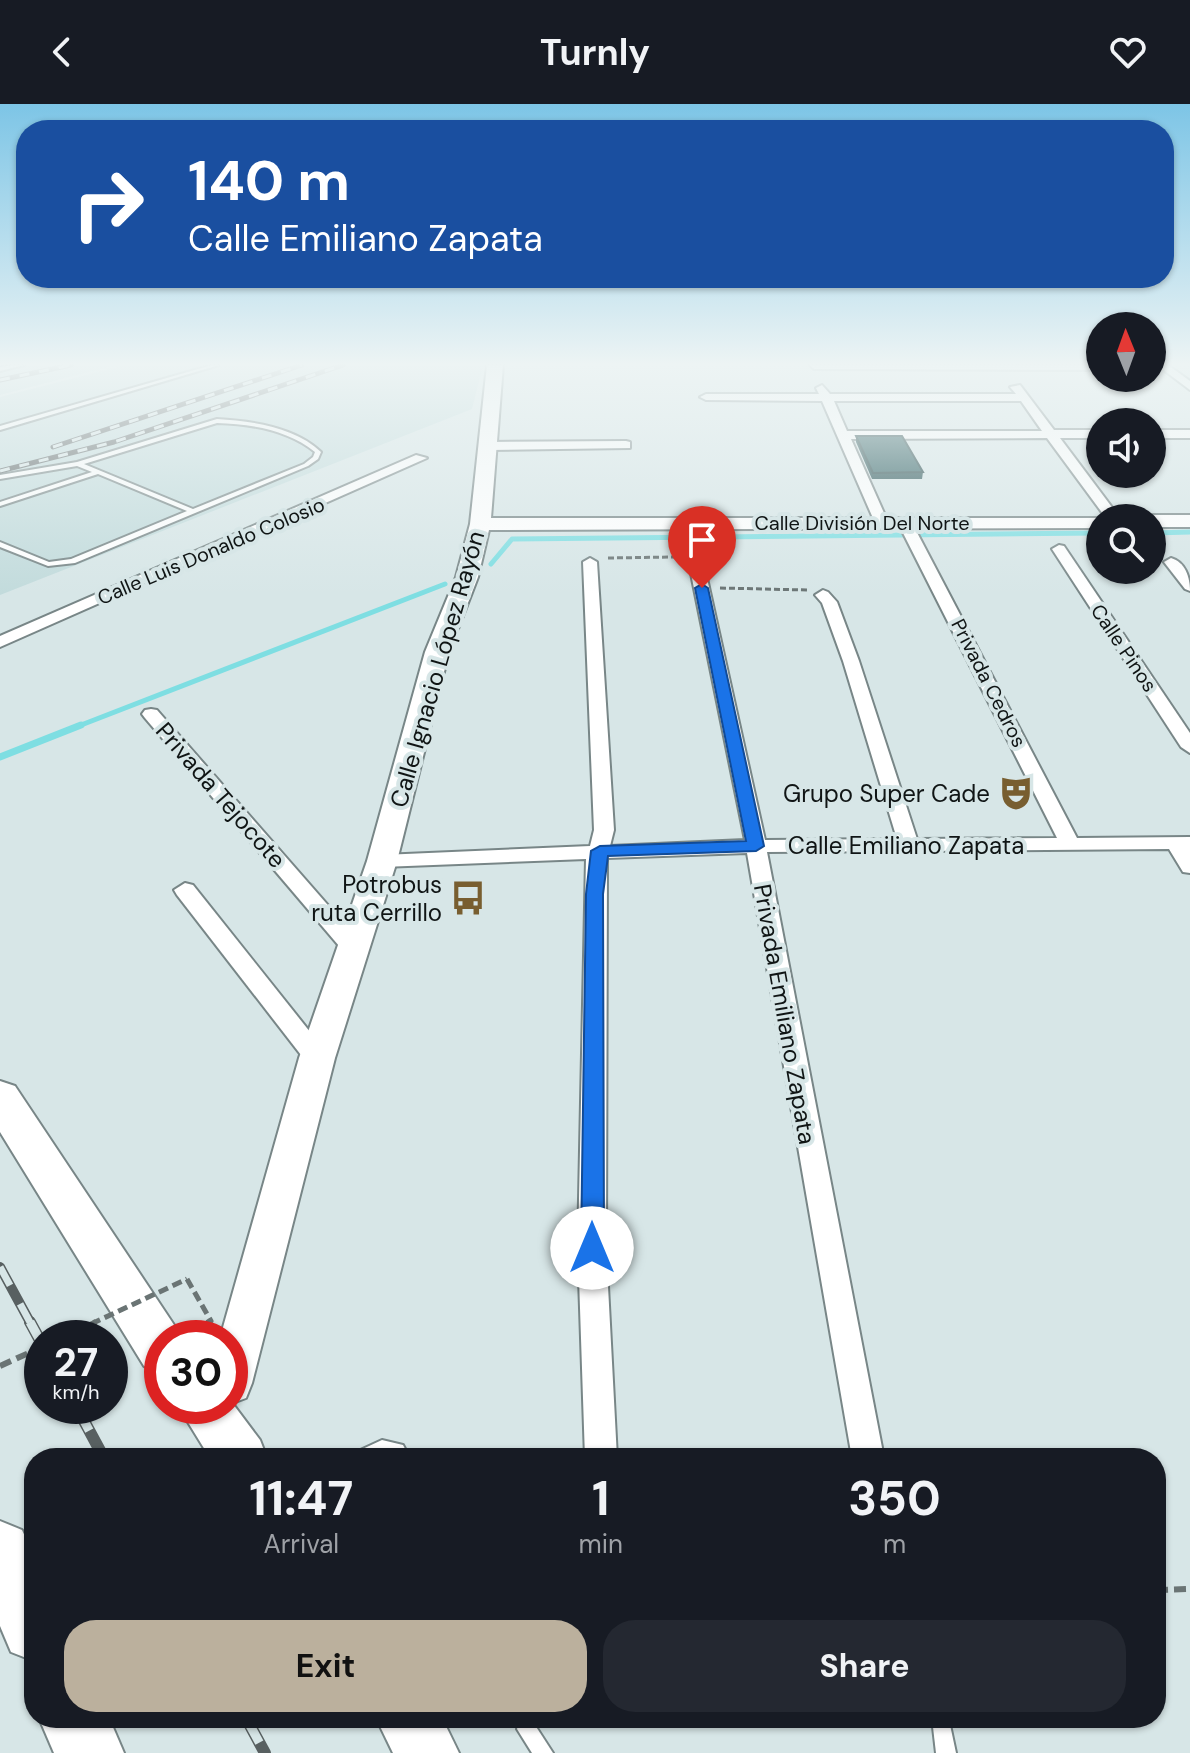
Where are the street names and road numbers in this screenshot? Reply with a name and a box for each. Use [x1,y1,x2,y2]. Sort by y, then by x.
street label: Calle Luis Donaldo Colosio [93,491,329,611]
street label: Calle División Del Norte [754,510,970,536]
street label: Calle Ignacio López Rayón [383,527,491,811]
street label: Calle Pinos [1085,599,1163,697]
street label: Privada Cedros [945,614,1033,752]
street label: Privada Tejocote [149,716,293,874]
street label: Calle Emiliano Zapata [788,830,1024,861]
street label: Privada Emiliano Zapata [747,881,823,1147]

